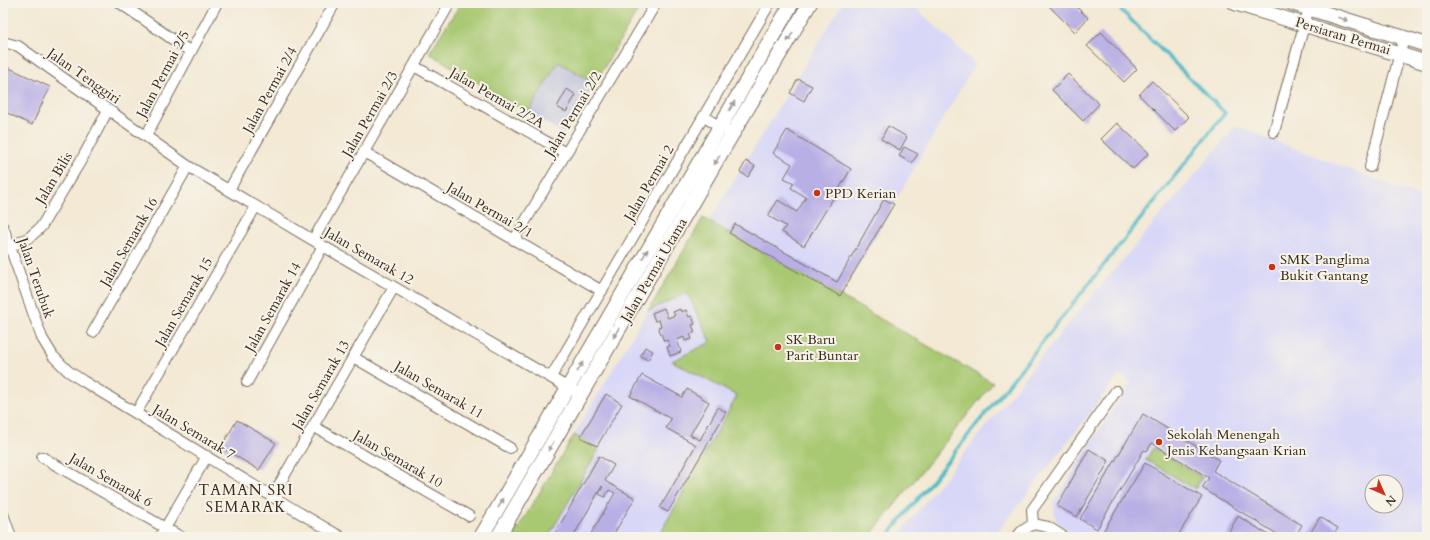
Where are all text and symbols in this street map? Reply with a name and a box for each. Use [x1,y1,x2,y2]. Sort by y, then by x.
street label: Persiaran Permai [1293,12,1393,60]
one-way arrow [1337,16,1349,22]
street label: Jalan Permai 2/5 [131,27,194,123]
one-way arrow [787,31,794,43]
street label: Jalan Tenggiri [42,43,124,108]
street label: Jalan Permai 2/4 [237,43,302,138]
street label: Jalan Permai 2/2A [444,62,548,133]
street label: Jalan Permai 2/3 [337,68,402,162]
street label: Jalan Permai 2/2 [539,68,606,162]
one-way arrow [728,100,735,112]
street label: Jalan Permai 2 [619,142,678,226]
street label: Jalan Bilis [30,148,77,209]
one-way arrow [713,155,721,166]
street label: Jalan Permai 2/1 [442,177,536,242]
place label: PPD Kerian [825,184,897,203]
marker: PPD Kerian [812,188,822,198]
street label: Jalan Semarak 16 [95,194,162,292]
street label: Jalan Permai Utama [615,214,692,327]
street label: Jalan Semarak 12 [319,222,417,289]
street label: Jalan Terubuk [13,233,59,321]
one-way arrow [642,248,649,260]
place label: SMK Panglima Bukit Gantang [1280,250,1370,285]
street label: Jalan Semarak 15 [150,254,217,352]
street label: Jalan Semarak 14 [239,259,306,357]
marker: SMK Panglima Bukit Gantang [1267,262,1277,272]
one-way arrow [613,327,620,339]
place label: SK Baru Parit Buntar [786,330,859,365]
street label: Jalan Semarak 13 [287,337,354,435]
marker: SK Baru Parit Buntar [773,342,783,352]
street label: Jalan Semarak 11 [389,356,487,423]
one-way arrow [577,361,584,373]
street label: Jalan Semarak 7 [148,399,239,464]
street label: Jalan Semarak 10 [348,425,446,492]
place label: Sekolah Menengah Jenis Kebangsaan Krian [1165,425,1307,460]
marker: Sekolah Menengah Jenis Kebangsaan Krian [1154,437,1164,447]
one-way arrow [548,440,555,452]
street label: Jalan Semarak 6 [64,448,156,511]
north arrow [1364,474,1404,514]
district label: TAMAN SRI SEMARAK [198,480,294,517]
text: N [1382,492,1399,510]
one-way arrow [497,497,504,509]

